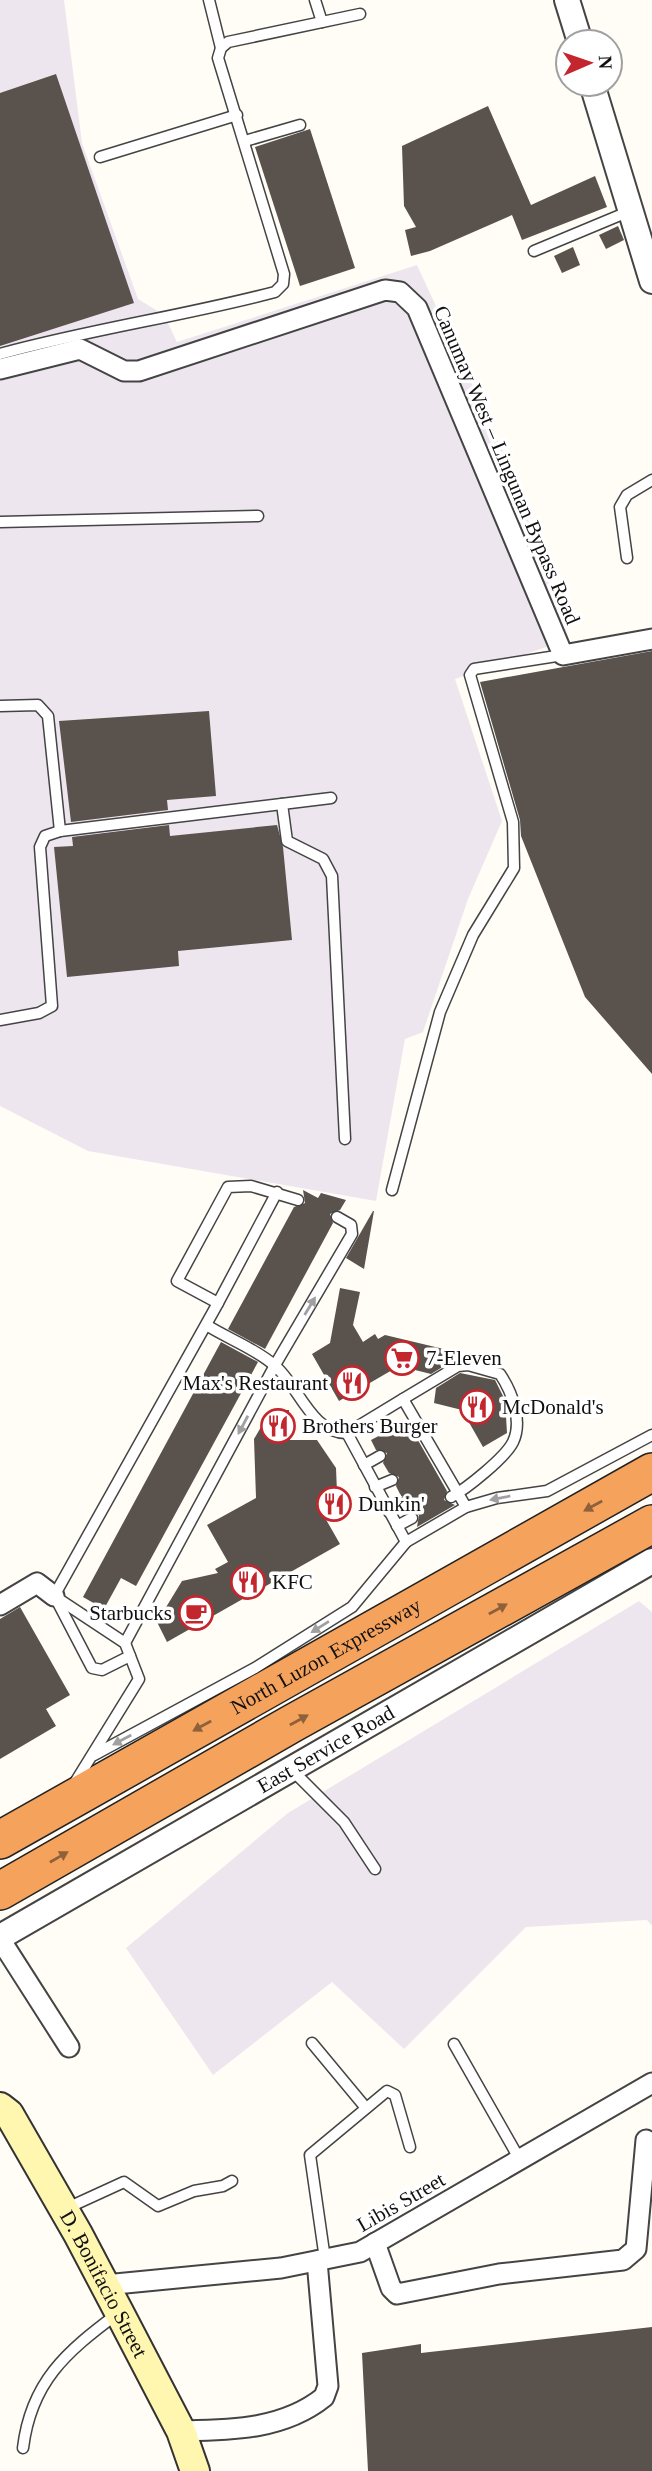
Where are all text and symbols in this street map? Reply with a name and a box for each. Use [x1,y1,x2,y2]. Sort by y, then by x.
north arrow [554,28,624,98]
text: N [595,55,616,70]
street label: Canumay West – Lingunan Bypass Road [429,302,585,628]
one-way arrow [303,1297,316,1316]
supermarket icon: 7-Eleven [383,1339,421,1377]
place label: 7-Eleven [426,1346,502,1370]
restaurant icon: Max's Restaurant [333,1364,371,1402]
place label: Max's Restaurant [182,1371,328,1395]
restaurant icon: McDonald's [458,1388,496,1426]
place label: McDonald's [502,1395,604,1419]
restaurant icon: Brothers Burger [259,1407,297,1445]
place label: Brothers Burger [302,1414,438,1438]
one-way arrow [237,1415,248,1435]
restaurant icon: Dunkin' [315,1485,353,1523]
place label: Dunkin' [358,1492,425,1516]
one-way arrow [489,1493,511,1504]
one-way arrow [583,1500,602,1512]
restaurant icon: KFC [229,1563,267,1601]
place label: KFC [272,1570,313,1594]
street label: North Luzon Expressway [226,1593,426,1719]
cafe icon: Starbucks [177,1594,215,1632]
place label: Starbucks [89,1601,172,1625]
one-way arrow [488,1603,508,1615]
one-way arrow [310,1621,330,1634]
street label: East Service Road [253,1700,399,1798]
one-way arrow [289,1714,309,1726]
one-way arrow [193,1720,212,1732]
one-way arrow [113,1734,132,1746]
one-way arrow [50,1851,69,1863]
street label: Libis Street [353,2167,449,2237]
street label: D. Bonifacio Street [55,2206,153,2362]

